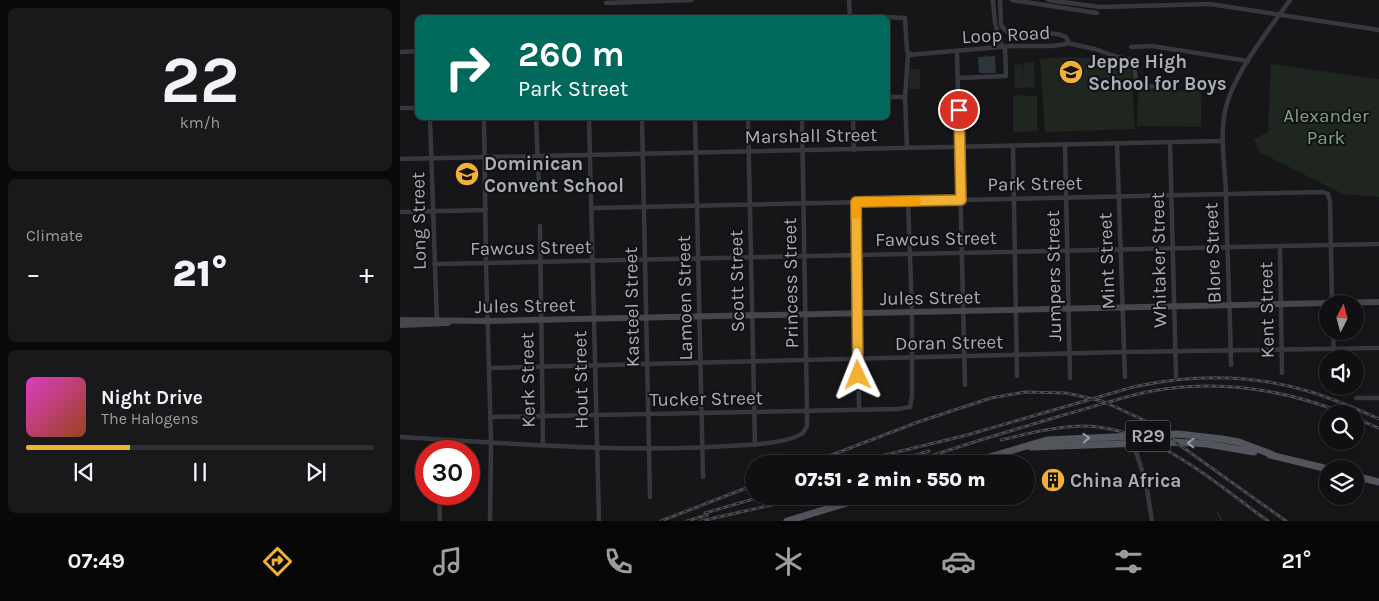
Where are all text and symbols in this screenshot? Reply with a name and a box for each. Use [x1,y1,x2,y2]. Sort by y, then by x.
street label: Loop Road [961,22,1051,48]
text: 260 m [518,34,625,75]
icon: right [435,35,500,100]
text: 22 [161,42,239,118]
place label: Jeppe High School for Boys [1088,51,1227,95]
school or university icon: Jeppe High School for Boys [1058,59,1084,85]
text: Park Street [518,76,628,102]
pin [938,89,980,131]
icon: arrive [945,96,973,124]
park label: Alexander Park [1283,105,1369,149]
text: km/h [180,113,220,132]
street label: Marshall Street [745,124,878,148]
place label: Dominican Convent School [484,153,624,197]
school or university icon: Dominican Convent School [454,161,480,187]
street label: Long Street [407,172,431,270]
street label: Park Street [987,172,1083,196]
street label: Whitaker Street [1147,192,1171,328]
street label: Blore Street [1200,202,1226,304]
street label: Jumpers Street [1042,210,1066,342]
street label: Mint Street [1094,212,1120,310]
street label: Princess Street [779,217,803,349]
text: Climate [26,226,83,245]
street label: Fawcus Street [875,227,997,251]
street label: Scott Street [725,229,749,332]
street label: Lamoen Street [673,235,697,361]
street label: Fawcus Street [470,236,592,260]
street label: Kasteel Street [620,246,644,367]
text: 21° [172,251,228,296]
text: − [26,257,41,290]
text: + [359,257,374,290]
street label: Kent Street [1255,262,1279,358]
street label: Jules Street [879,286,981,310]
street label: Jules Street [474,294,576,318]
north arrow [1319,295,1364,340]
map controls [1319,295,1364,505]
street label: Hout Street [569,331,593,429]
street label: Doran Street [895,331,1003,355]
street label: Kerk Street [516,332,540,428]
position arrow [831,348,883,400]
button: sound [1319,350,1364,395]
text: Night Drive [101,387,203,409]
street label: Tucker Street [649,387,763,411]
button: search [1319,405,1364,450]
text: The Halogens [101,409,199,428]
road number: R29 [1126,421,1170,452]
one-way arrow [1083,433,1091,443]
one-way arrow [1186,438,1194,448]
speed limit sign: 30 [415,440,480,505]
icon: previous [70,458,98,486]
icon: pause [186,458,214,486]
icon: next [302,458,330,486]
button: layers [1319,460,1364,505]
building icon: China Africa [1040,467,1066,493]
text: 07:51 · 2 min · 550 m [794,469,986,491]
place label: China Africa [1070,470,1181,492]
icon: directions [260,544,295,579]
icon: music [430,544,465,579]
icon: phone [601,544,636,579]
icon: climate [771,544,806,579]
icon: car [941,544,976,579]
icon: filters [1111,544,1146,579]
text: 07:49 [68,548,125,574]
text: 21° [1282,548,1311,574]

